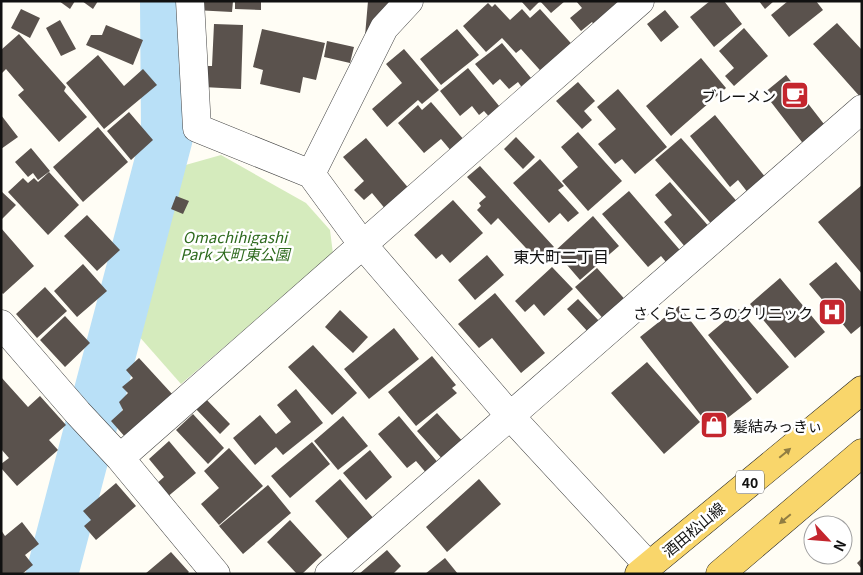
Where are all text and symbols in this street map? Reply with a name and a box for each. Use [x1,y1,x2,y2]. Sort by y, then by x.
cafe icon: ブレーメン [780,80,810,110]
place label: ブレーメン [702,85,776,106]
park label: Omachihigashi Park 大町東公園 [180,226,292,264]
district label: 東大町二丁目 [513,244,609,268]
hospital icon: さくらこころのクリニック [817,297,847,327]
place label: さくらこころのクリニック [633,302,813,323]
shop icon: 髪結みっきぃ [699,410,729,440]
place label: 髪結みっきぃ [733,415,822,436]
one-way arrow [778,448,791,459]
road number: 40 [736,471,764,494]
street label: 酒田松山線 [658,497,728,561]
one-way arrow [779,513,791,525]
north arrow [803,515,853,565]
text: N [829,537,852,555]

